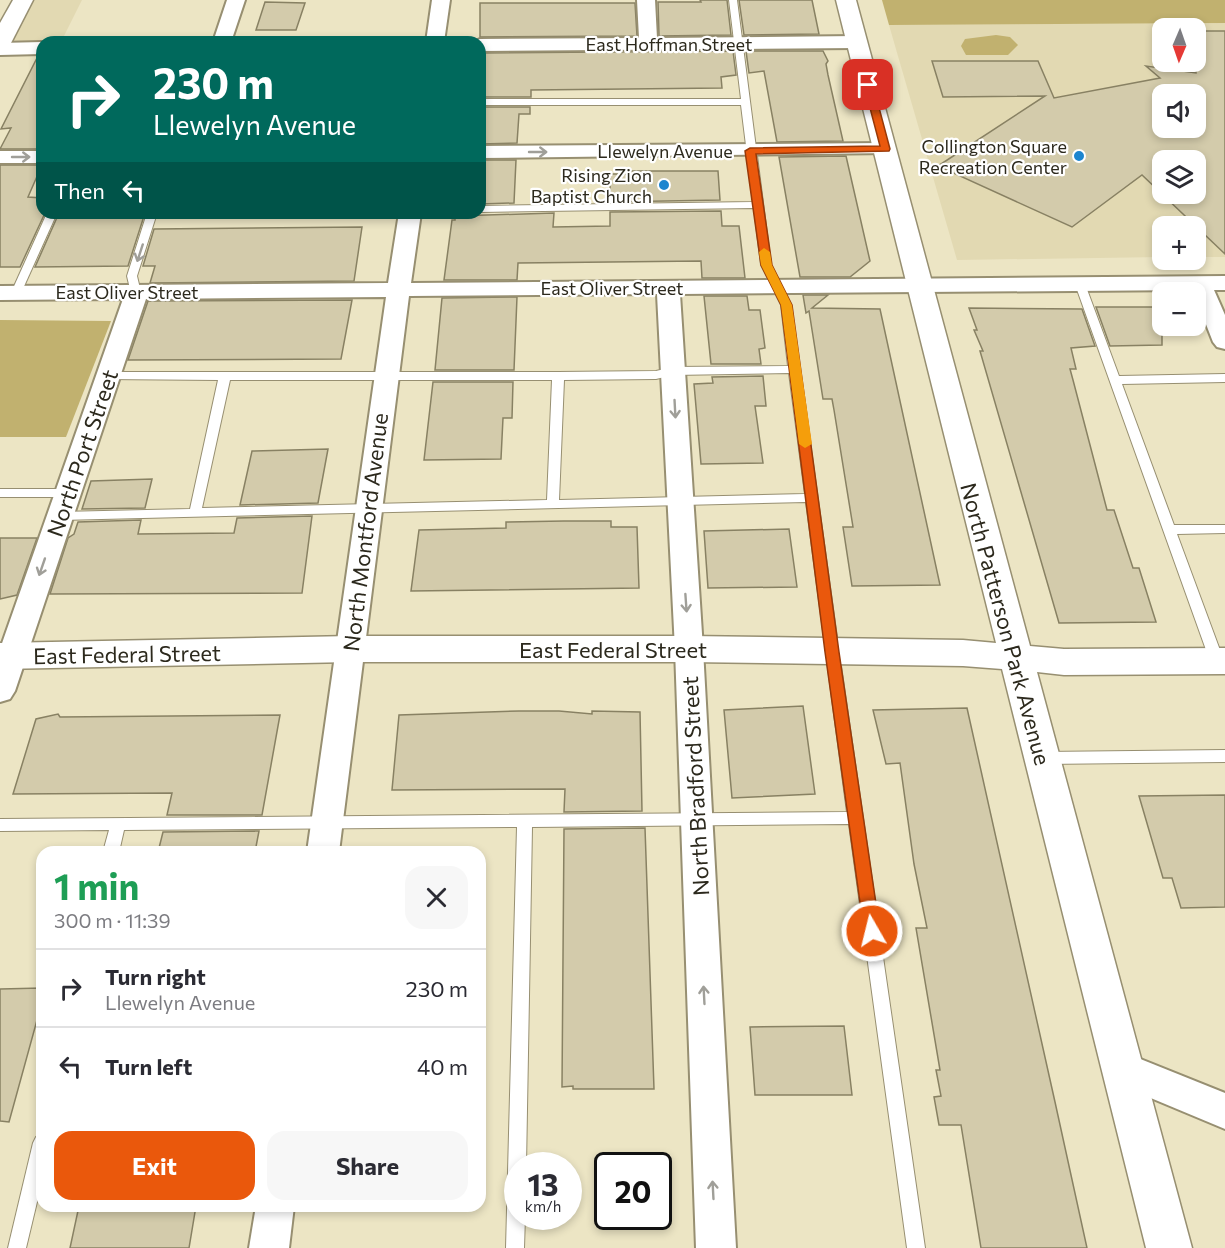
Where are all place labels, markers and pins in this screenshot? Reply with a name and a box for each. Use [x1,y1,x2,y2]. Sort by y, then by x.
pin [842,59,893,110]
place label: Collington Square Recreation Center [919,135,1067,178]
marker: Collington Square Recreation Center [1072,149,1086,163]
place label: Rising Zion Baptist Church [531,164,652,207]
marker: Rising Zion Baptist Church [657,178,671,192]

